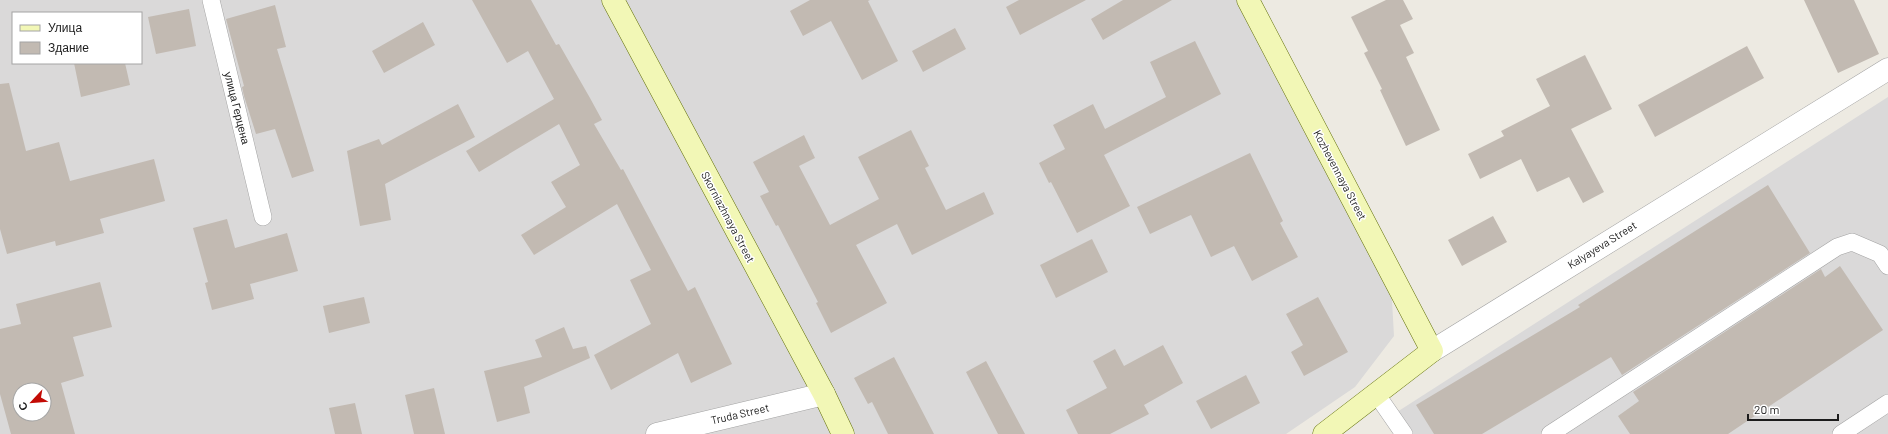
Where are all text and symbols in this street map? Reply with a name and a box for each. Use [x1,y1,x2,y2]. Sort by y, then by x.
legend [12,12,142,64]
text: Улица [48,20,82,35]
text: Здание [48,40,89,55]
street label: улица Герцена [222,70,253,146]
street label: Kozhevennaya Street [1311,128,1370,222]
street label: Skorniazhnaya Street [699,169,758,264]
street label: Kalyayeva Street [1565,218,1639,271]
north arrow [12,382,52,422]
scale bar [1748,396,1838,422]
text: С [15,400,30,413]
street label: Truda Street [709,400,770,427]
text: 20 m [1754,402,1780,416]

